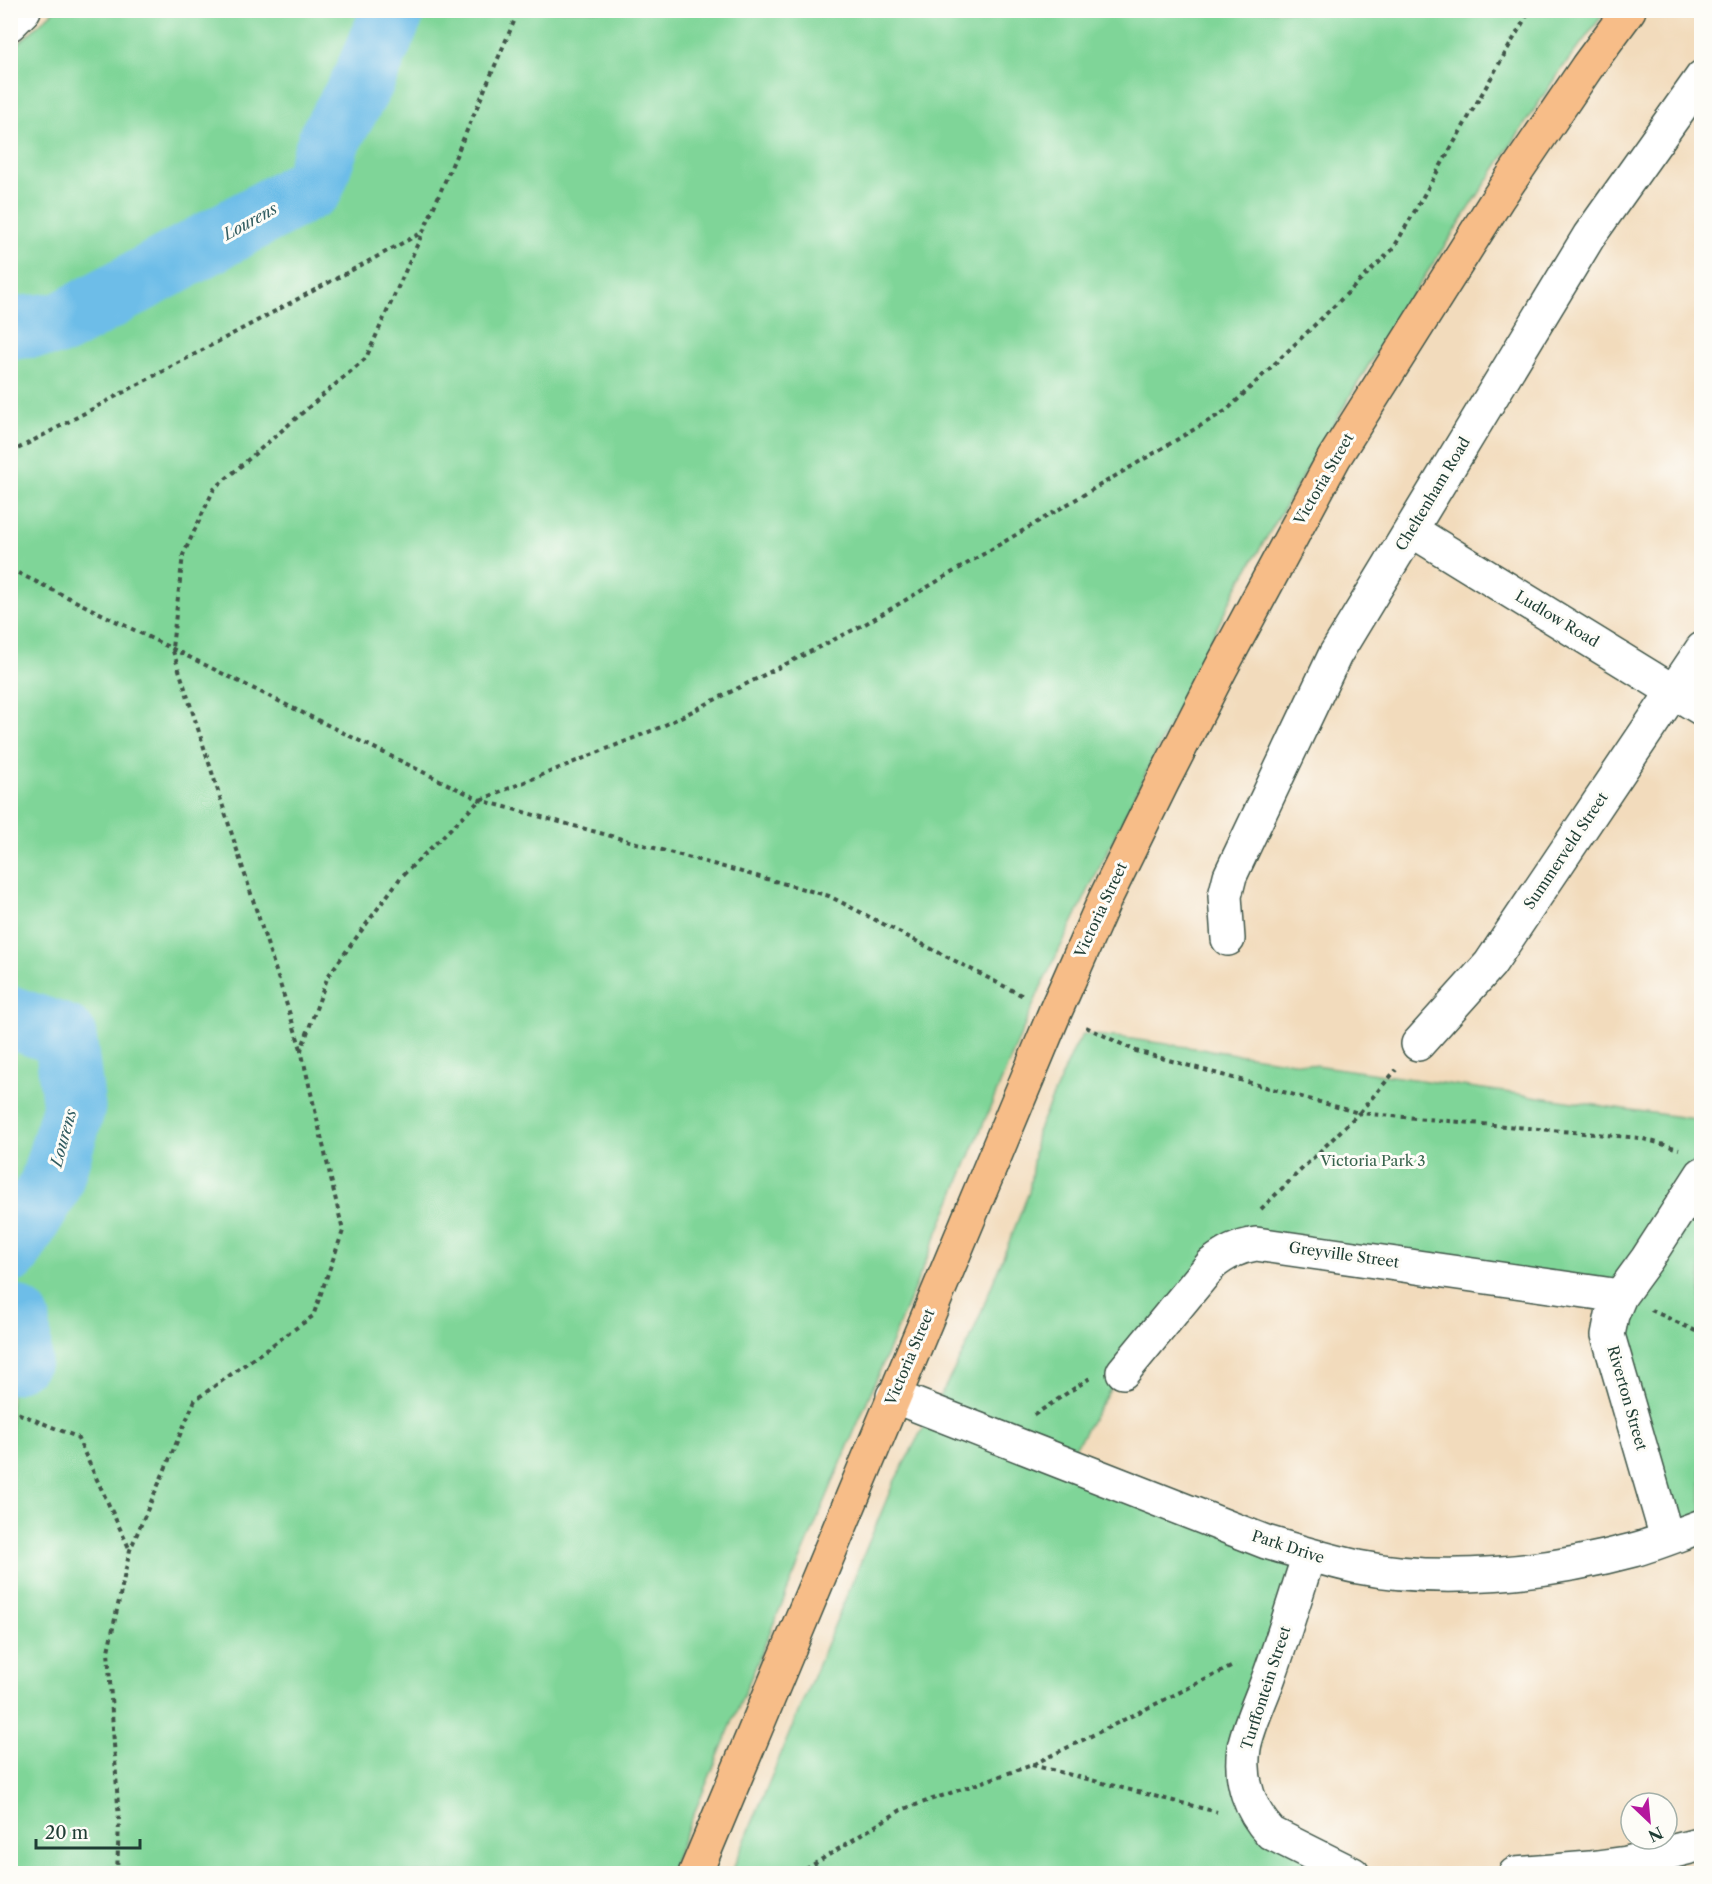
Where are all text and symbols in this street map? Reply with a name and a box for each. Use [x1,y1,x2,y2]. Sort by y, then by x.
water label: Lourens [218,198,281,245]
street label: Victoria Street [1289,429,1358,529]
street label: Cheltenham Road [1391,433,1474,554]
street label: Ludlow Road [1512,586,1603,651]
street label: Summerveld Street [1519,788,1612,913]
street label: Victoria Street [1070,859,1131,961]
water label: Lourens [45,1107,80,1171]
park label: Victoria Park 3 [1320,1151,1425,1170]
street label: Greyville Street [1288,1237,1401,1272]
street label: Victoria Street [880,1305,939,1409]
street label: Riverton Street [1603,1343,1652,1453]
street label: Park Drive [1249,1526,1327,1567]
street label: Turffontein Street [1237,1623,1295,1752]
north arrow [1619,1791,1679,1851]
scale bar [36,1812,140,1850]
text: 20 m [45,1822,89,1844]
text: N [1645,1822,1666,1847]

